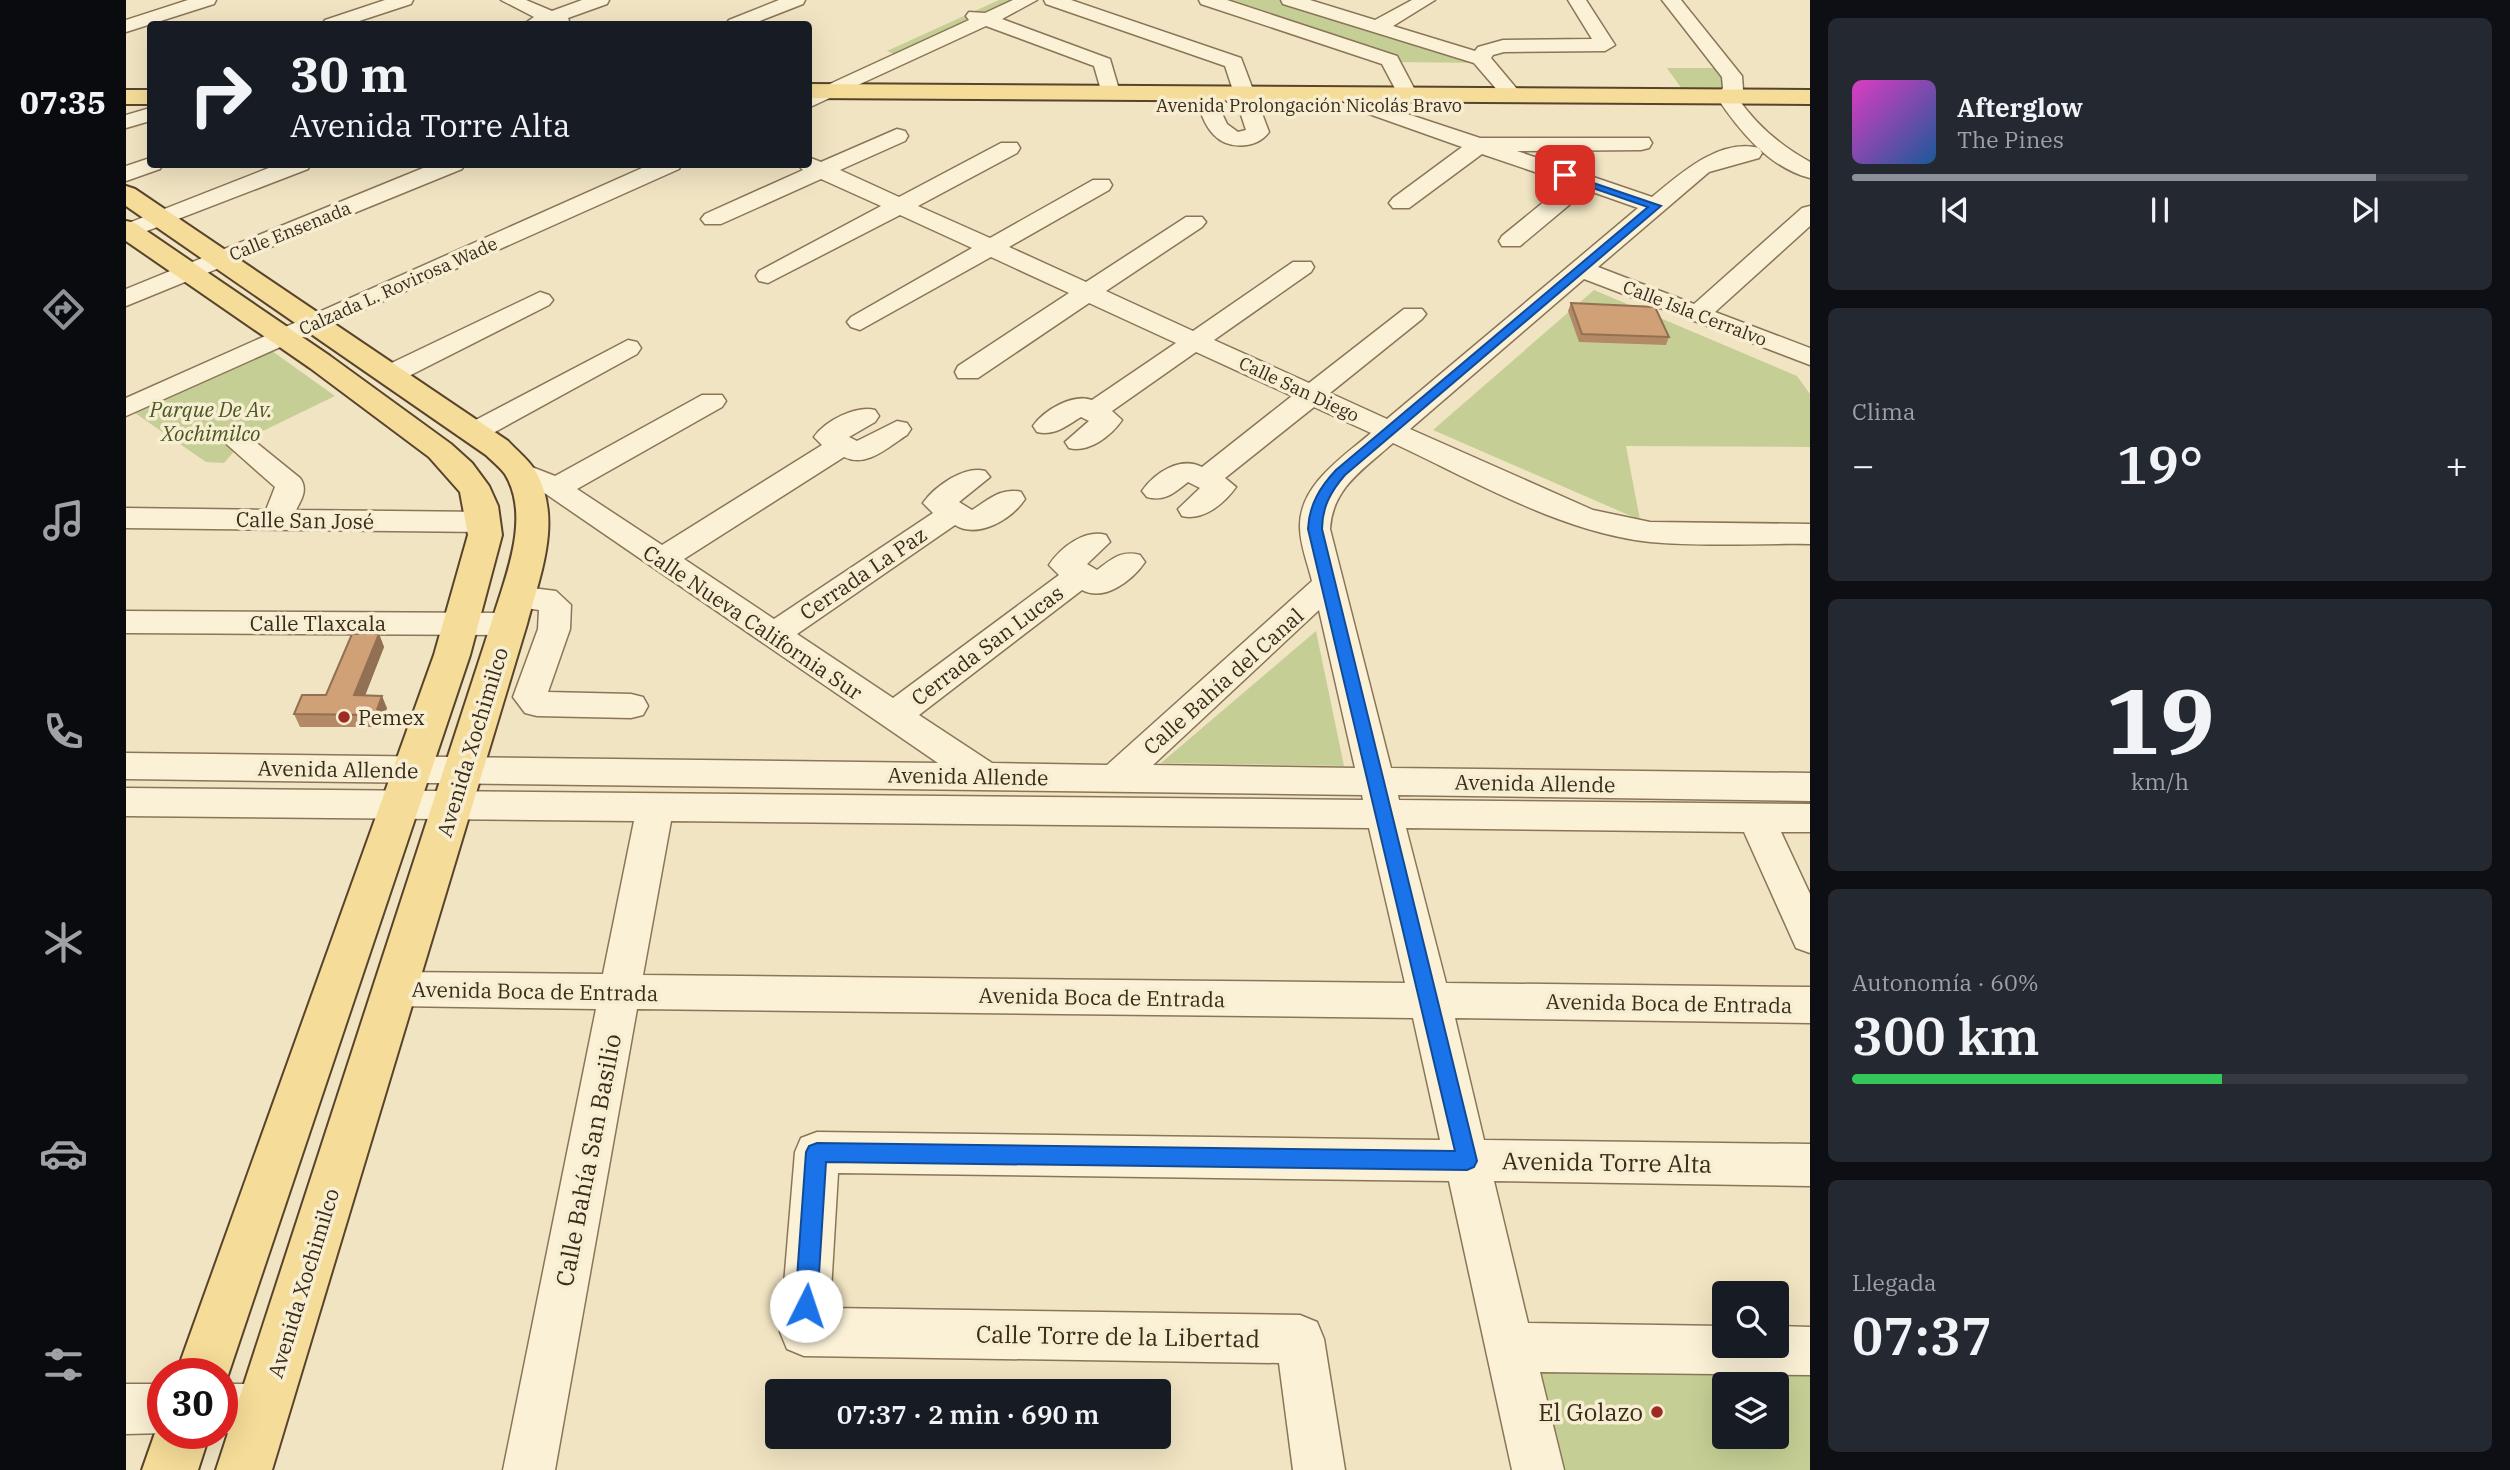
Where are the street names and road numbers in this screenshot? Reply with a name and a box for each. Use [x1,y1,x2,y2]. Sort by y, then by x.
street label: Avenida Prolongación Nicolás Bravo [1156,94,1462,117]
street label: Calle Ensenada [226,196,355,266]
street label: Calzada L. Rovirosa Wade [295,232,501,340]
street label: Calle Isla Cerralvo [1620,275,1770,351]
street label: Calle San Diego [1235,351,1363,427]
street label: Calle San José [236,505,374,535]
street label: Cerrada La Paz [794,520,932,626]
street label: Calle Nueva California Sur [638,538,869,706]
street label: Cerrada San Lucas [905,579,1069,711]
street label: Calle Bahía del Canal [1137,602,1309,760]
street label: Calle Tlaxcala [250,609,386,637]
street label: Avenida Xochimilco [430,644,514,840]
street label: Avenida Allende [257,754,419,784]
street label: Avenida Allende [887,761,1049,791]
street label: Avenida Allende [1454,768,1616,798]
street label: Avenida Boca de Entrada [411,975,659,1007]
street label: Avenida Boca de Entrada [978,981,1226,1013]
street label: Avenida Boca de Entrada [1545,987,1793,1019]
street label: Calle Bahía San Basilio [548,1031,628,1289]
street label: Avenida Torre Alta [1502,1144,1712,1180]
street label: Avenida Xochimilco [261,1185,345,1381]
street label: Calle Torre de la Libertad [976,1318,1260,1354]

